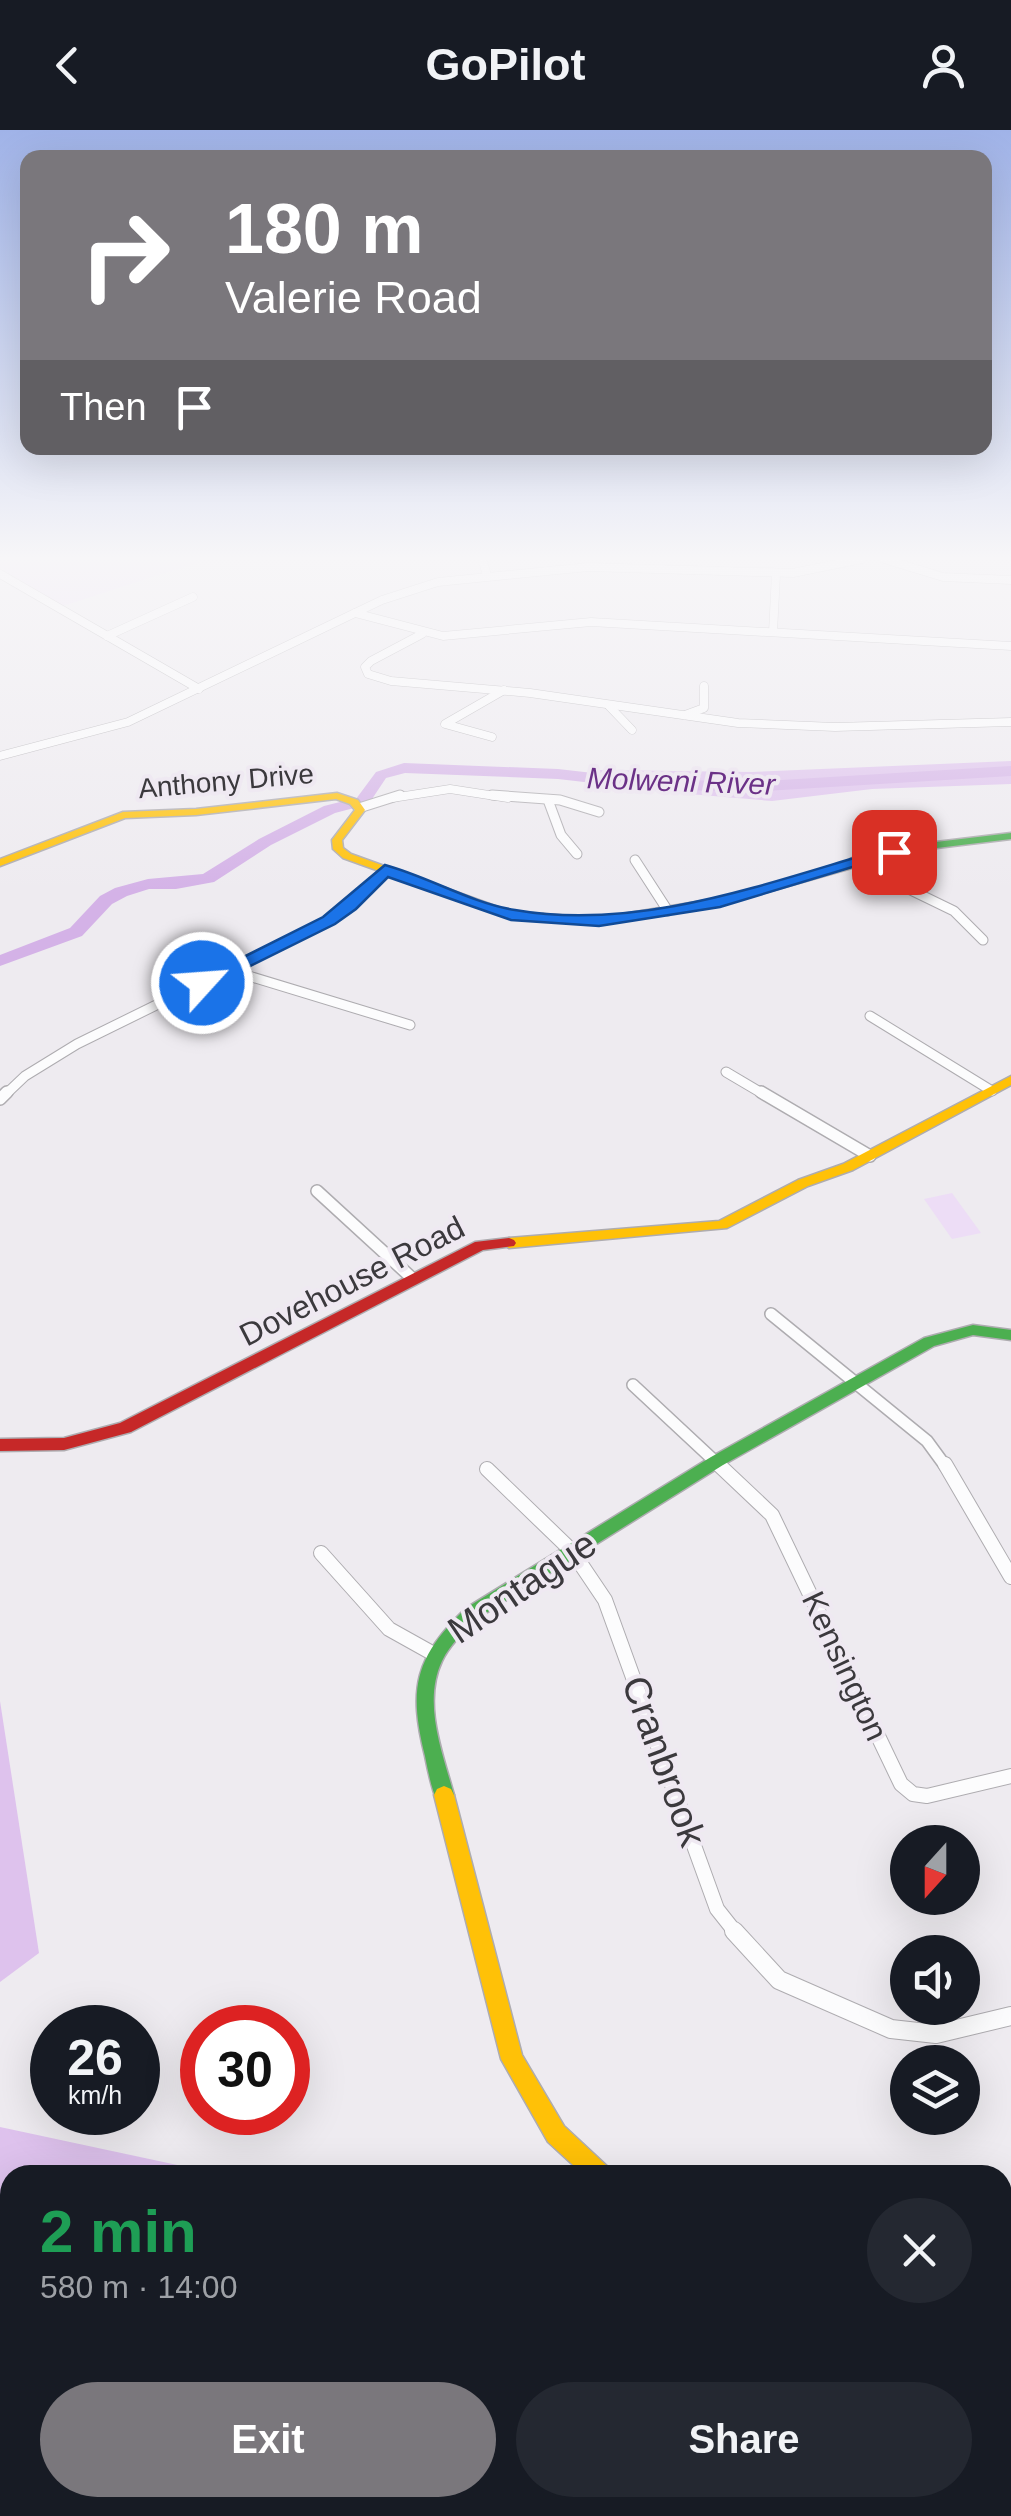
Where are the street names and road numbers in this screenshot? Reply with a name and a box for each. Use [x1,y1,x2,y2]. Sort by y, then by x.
street label: Anthony Drive [137,758,315,804]
street label: Dovehouse Road [234,1209,470,1353]
street label: Montague [440,1522,604,1652]
street label: Kensington [795,1586,895,1746]
street label: Cranbrook [614,1670,714,1852]

